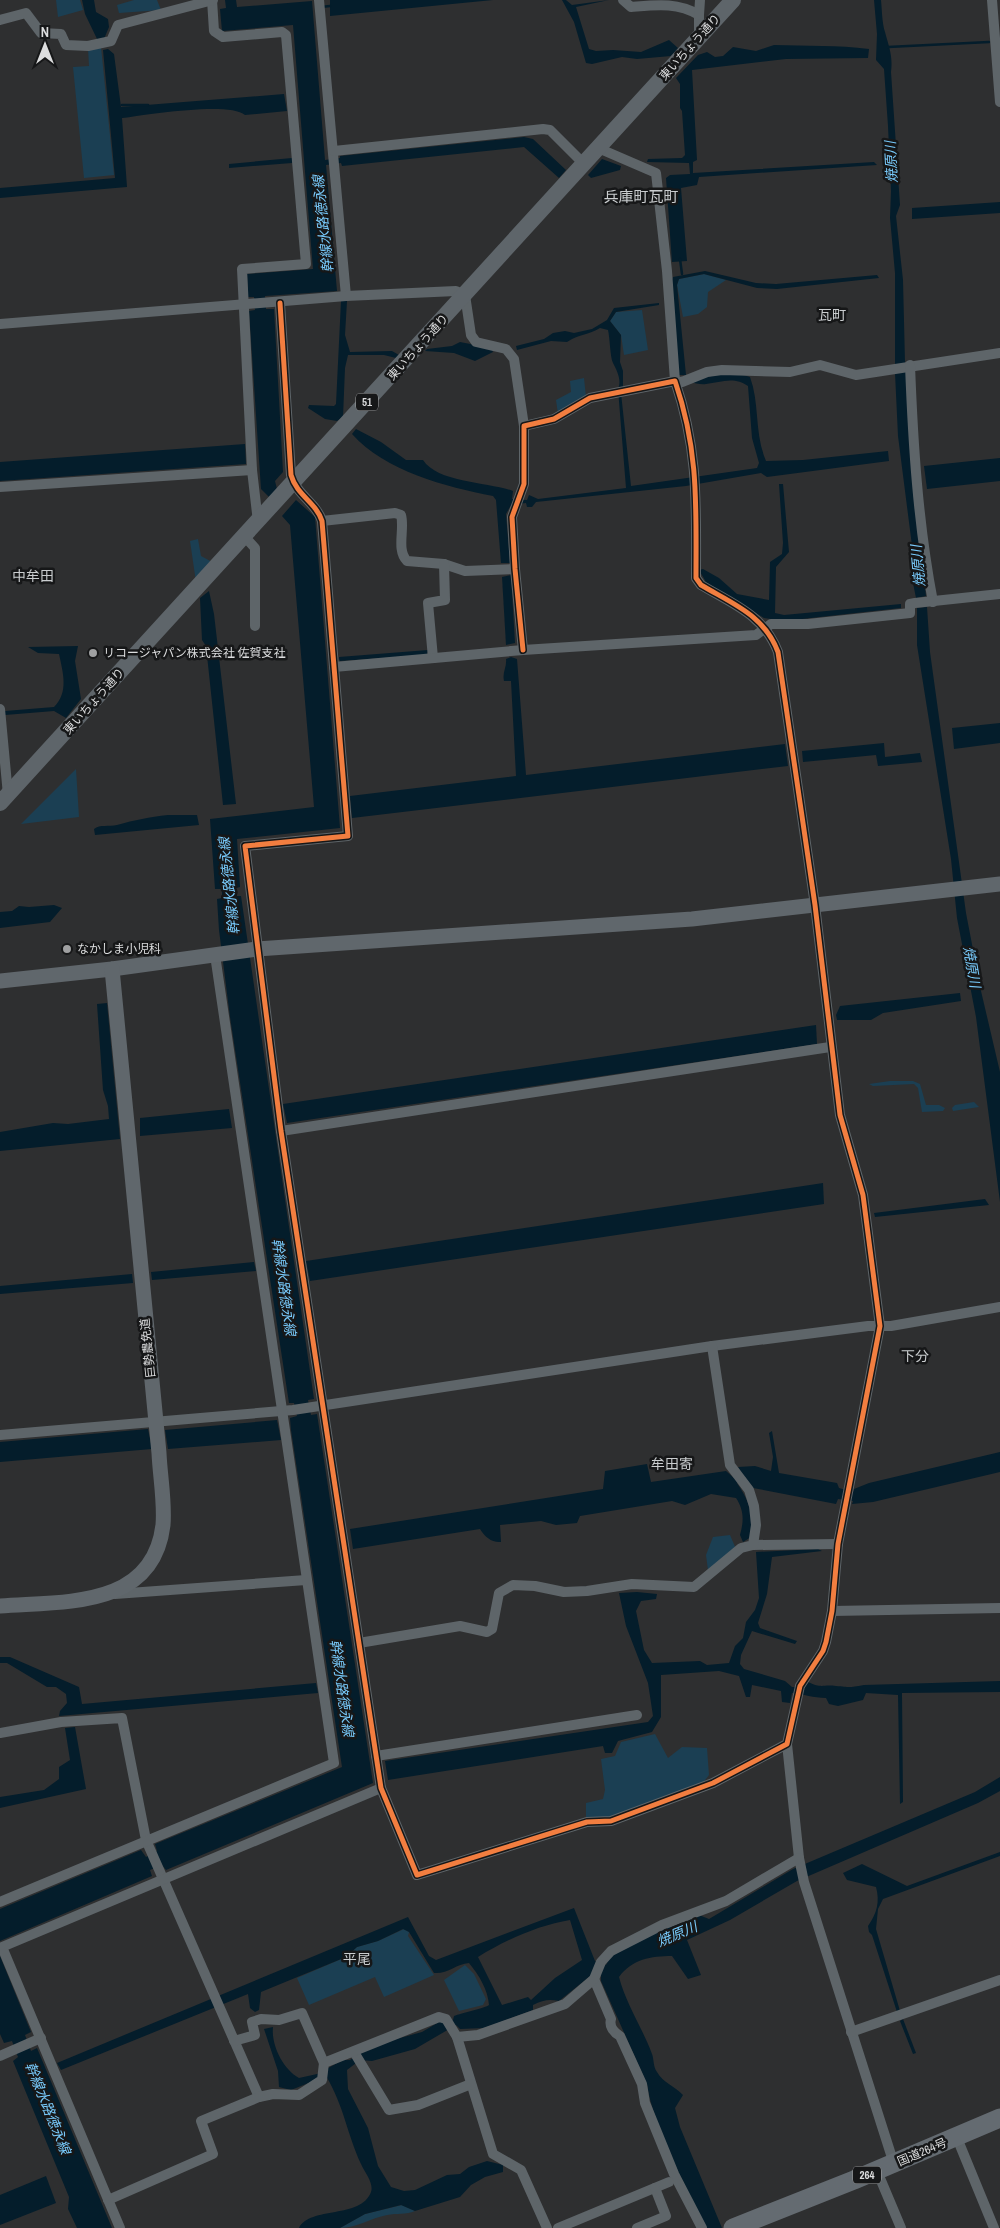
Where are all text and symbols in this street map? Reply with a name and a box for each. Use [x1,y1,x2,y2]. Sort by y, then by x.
street label: 東いちょう通り [656,10,724,84]
north arrow [20,20,70,70]
text: N [41,23,49,41]
water label: 焼原川 [881,139,901,183]
water label: 幹線水路徳永線 [309,172,337,274]
district label: 兵庫町瓦町 [603,186,679,207]
district label: 瓦町 [818,306,846,324]
street label: 東いちょう通り [384,310,452,384]
road number: 51 [356,394,378,411]
water label: 焼原川 [907,542,929,588]
district label: 中牟田 [12,567,54,585]
place label: リコージャパン株式会社 佐賀支社 [103,645,286,661]
marker: リコージャパン株式会社 佐賀支社 [87,647,99,659]
street label: 東いちょう通り [60,664,128,738]
water label: 幹線水路徳永線 [215,834,243,936]
place label: なかしま小児科 [77,941,161,957]
marker: なかしま小児科 [61,943,73,955]
water label: 焼原川 [959,945,985,991]
water label: 幹線水路徳永線 [268,1237,300,1339]
street label: 巨勢農免道 [137,1317,159,1379]
district label: 下分 [901,1347,929,1365]
district label: 牟田寄 [651,1455,693,1473]
water label: 幹線水路徳永線 [326,1638,358,1740]
water label: 焼原川 [654,1917,702,1950]
district label: 平尾 [343,1950,371,1968]
water label: 幹線水路徳永線 [21,2059,75,2159]
street label: 国道264号 [895,2134,949,2170]
road number: 264 [853,2166,881,2184]

